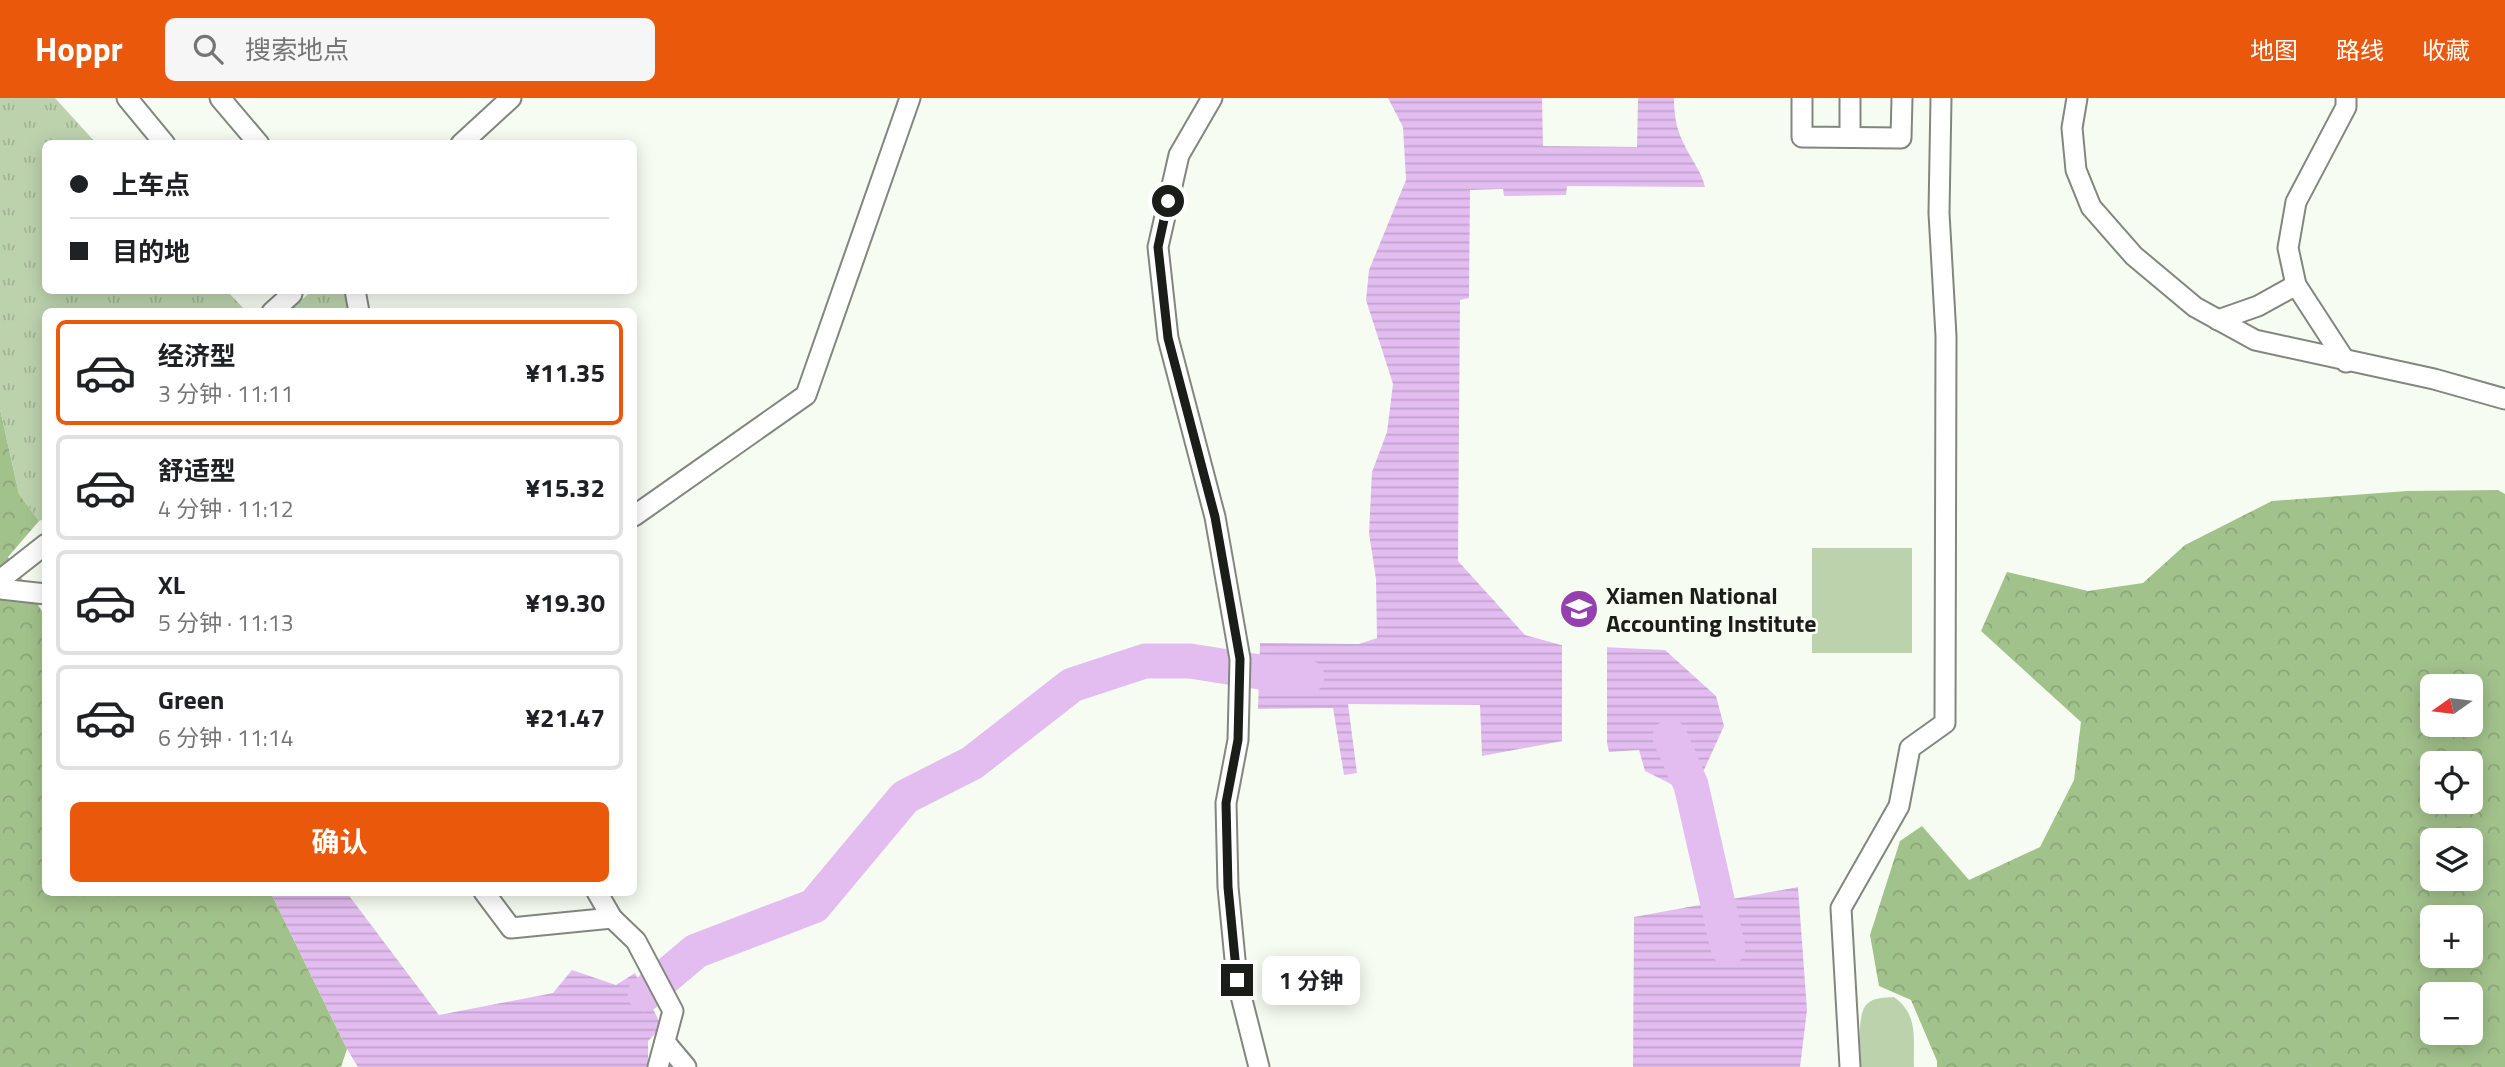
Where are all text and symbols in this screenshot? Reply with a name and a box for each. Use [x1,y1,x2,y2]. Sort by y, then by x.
search box [165,18,655,81]
text: Hoppr [35,24,123,74]
icon: search [189,30,227,68]
text: 搜索地点 [245,30,349,69]
text: 地图 [2250,32,2298,68]
text: 路线 [2336,32,2384,68]
text: 收藏 [2422,32,2470,68]
text: 上车点 [112,165,190,204]
route start [1152,185,1184,217]
text: 目的地 [112,232,190,271]
text: 经济型 [158,336,236,375]
icon: car [74,341,137,404]
text: ¥11.35 [526,353,605,392]
text: 3 分钟 · 11:11 [158,376,294,411]
text: 舒适型 [158,451,236,490]
icon: car [74,456,137,519]
text: ¥15.32 [526,468,605,507]
text: 4 分钟 · 11:12 [158,491,294,526]
text: XL [158,565,185,604]
icon: car [74,571,137,634]
place label: Xiamen National Accounting Institute [1606,577,1817,641]
text: ¥19.30 [526,583,605,622]
school or university icon: Xiamen National Accounting Institute [1558,588,1600,630]
text: 5 分钟 · 11:13 [158,605,294,640]
north arrow [2420,674,2483,737]
map controls [2420,674,2483,1045]
text: Green [158,680,224,719]
icon: car [74,686,137,749]
text: ¥21.47 [526,698,605,737]
text: 6 分钟 · 11:14 [158,720,294,755]
button: locate [2420,751,2483,814]
button: 确认 [70,802,609,882]
button: layers [2420,828,2483,891]
button: + [2420,905,2483,968]
callout: 1 分钟 [1262,956,1360,1004]
text: 1 分钟 [1279,963,1343,998]
route end [1221,964,1253,996]
button: − [2420,982,2483,1045]

